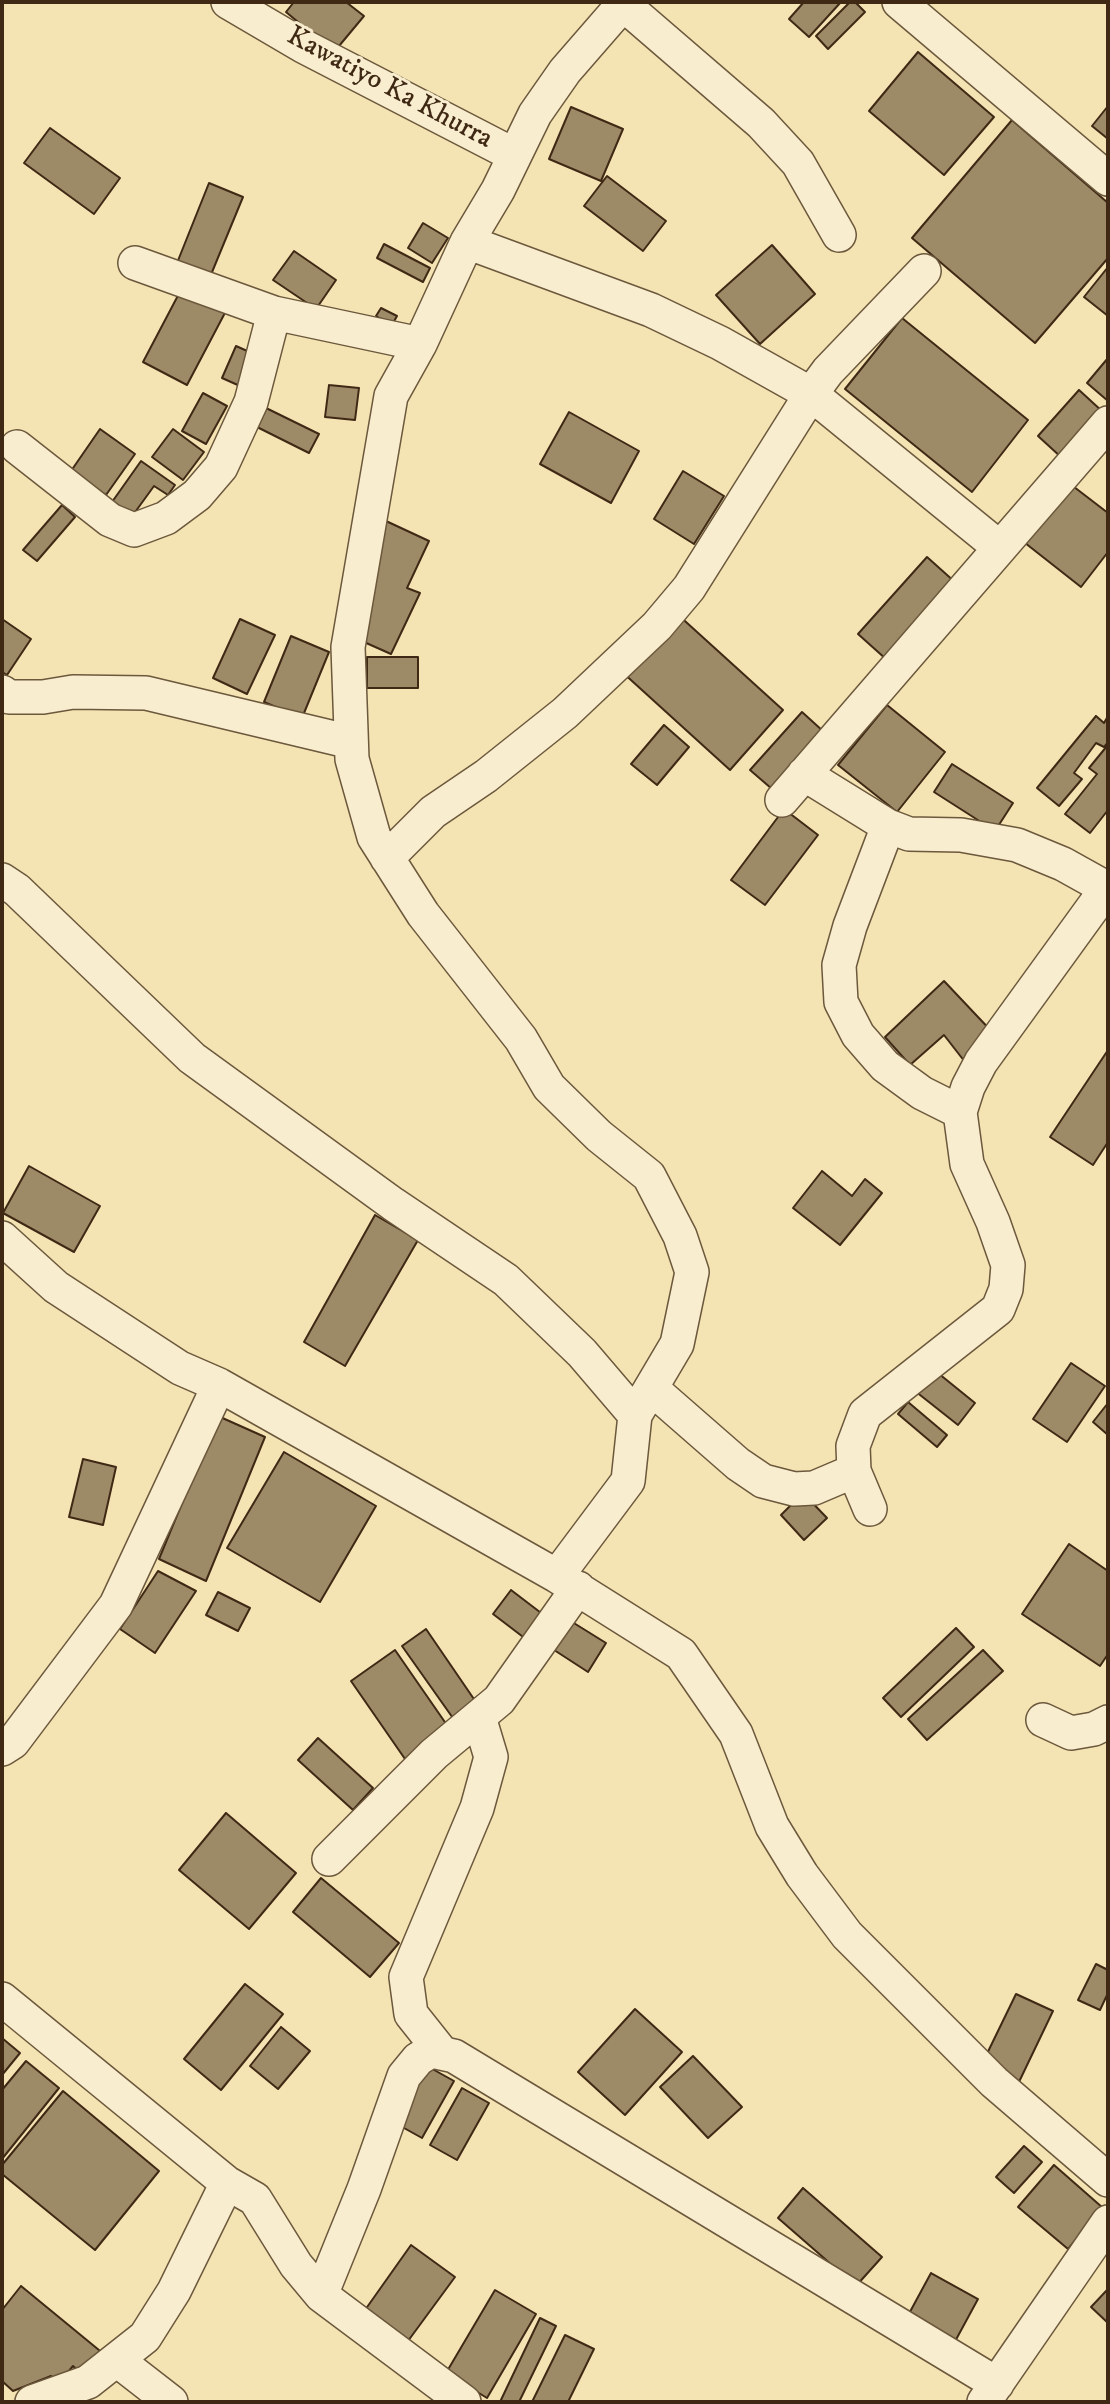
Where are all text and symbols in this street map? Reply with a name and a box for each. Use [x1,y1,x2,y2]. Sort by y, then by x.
street label: Kawatiyo Ka Khurra [280,21,498,157]

